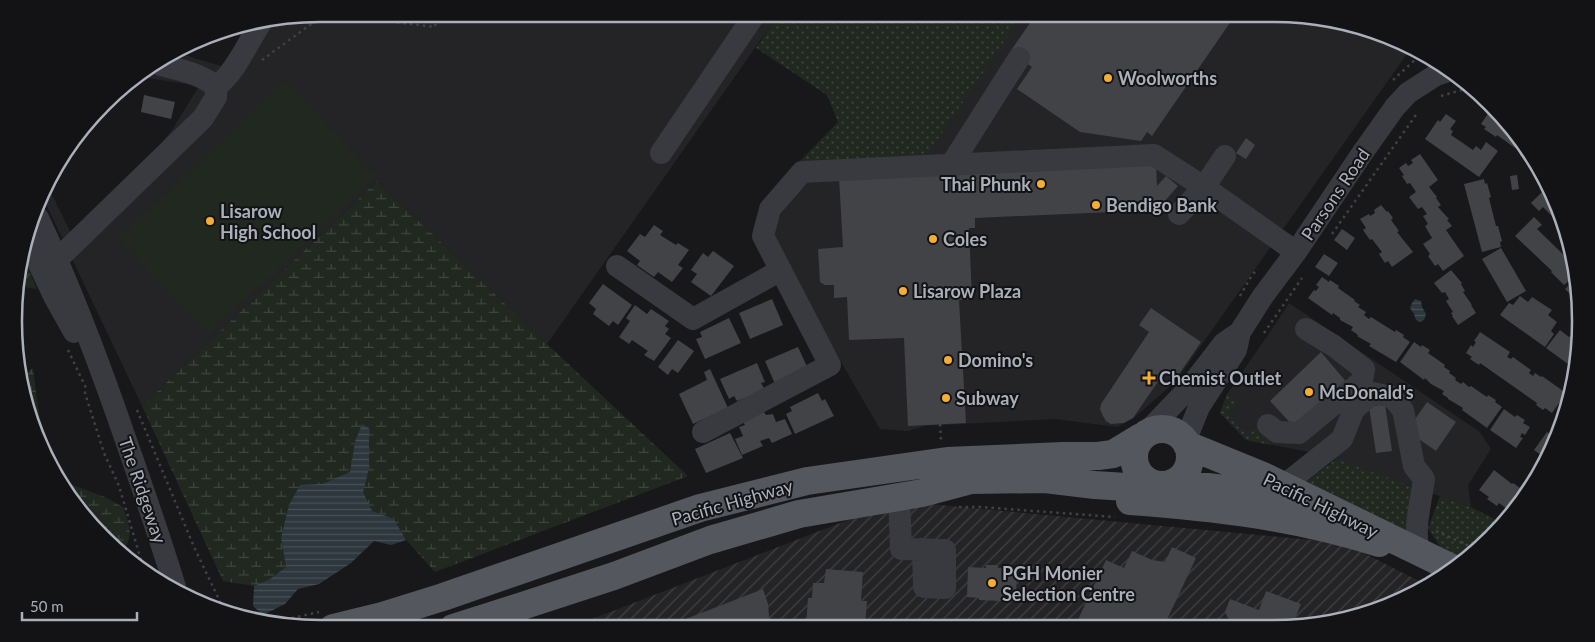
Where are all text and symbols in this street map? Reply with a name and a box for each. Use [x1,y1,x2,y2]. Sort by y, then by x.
place label: Woolworths [1118,67,1217,89]
marker: Woolworths [1102,72,1114,84]
street label: Parsons Road [1296,144,1374,244]
place label: Thai Phunk [941,173,1031,195]
marker: Thai Phunk [1035,178,1047,190]
place label: Bendigo Bank [1106,194,1217,216]
marker: Bendigo Bank [1090,199,1102,211]
place label: Lisarow High School [220,200,316,243]
marker: Lisarow High School [204,215,216,227]
place label: Coles [943,228,987,250]
marker: Coles [927,233,939,245]
place label: Lisarow Plaza [913,280,1021,302]
marker: Lisarow Plaza [897,285,909,297]
place label: Domino's [958,349,1033,371]
marker: Domino's [942,354,954,366]
place label: Chemist Outlet [1159,367,1282,389]
marker: Chemist Outlet [1143,372,1155,384]
place label: McDonald's [1319,381,1414,403]
marker: McDonald's [1303,386,1315,398]
place label: Subway [956,387,1019,409]
marker: Subway [940,392,952,404]
street label: The Ridgeway [115,434,172,547]
street label: Pacific Highway [1260,468,1383,543]
street label: Pacific Highway [669,474,796,530]
place label: PGH Monier Selection Centre [1002,562,1135,605]
marker: PGH Monier Selection Centre [986,577,998,589]
scale bar [22,590,138,622]
text: 50 m [30,597,64,615]

